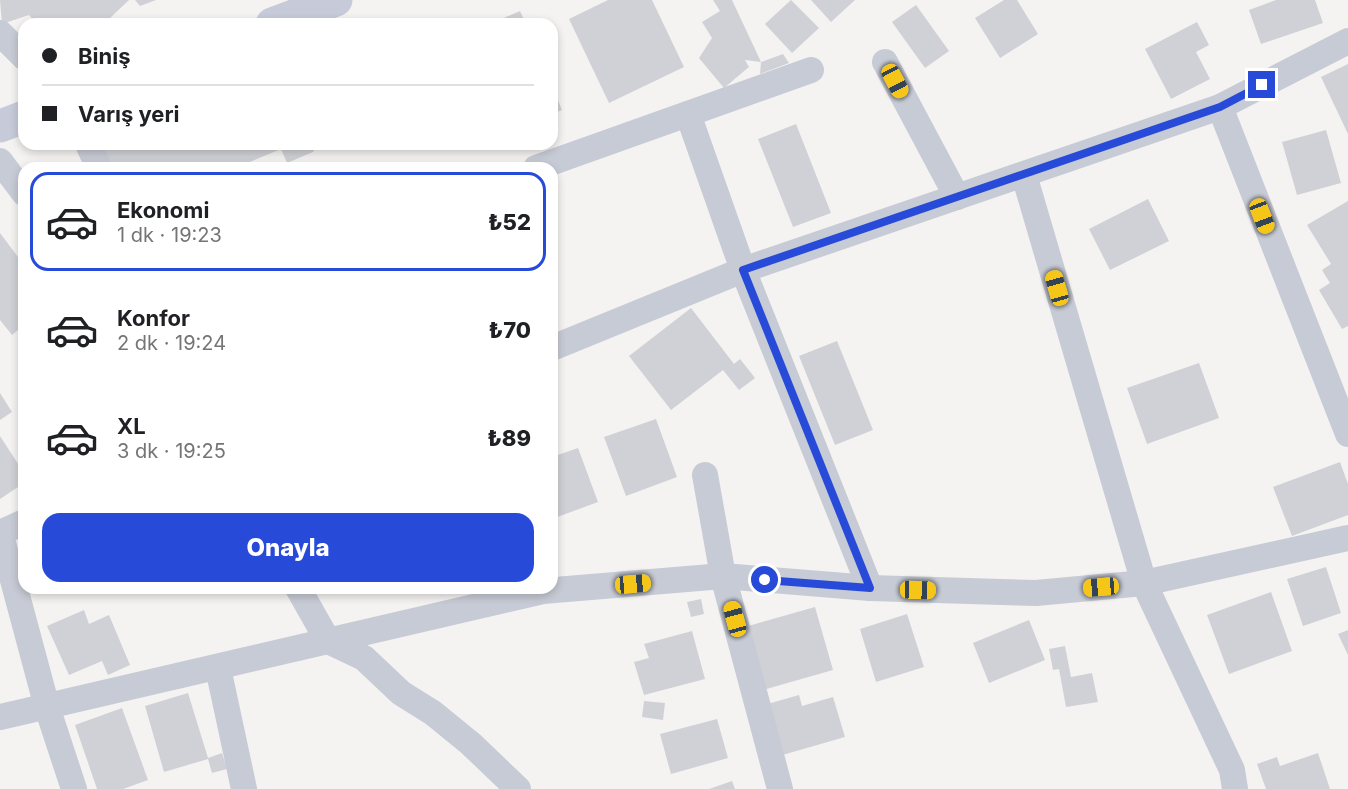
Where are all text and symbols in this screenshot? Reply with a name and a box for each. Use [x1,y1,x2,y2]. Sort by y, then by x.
text: Biniş [78,43,131,69]
car [879,61,911,101]
route end [1248,71,1275,98]
text: Varış yeri [78,101,180,127]
icon: car [45,195,99,249]
car [1247,196,1277,236]
text: Ekonomi [117,197,209,223]
text: ₺52 [488,209,531,235]
text: 1 dk · 19:23 [117,223,222,247]
car [1043,268,1071,308]
icon: car [45,303,99,357]
text: Konfor [117,305,190,331]
text: ₺70 [489,317,531,343]
text: 2 dk · 19:24 [117,331,226,355]
icon: car [45,411,99,465]
text: XL [117,413,146,439]
text: ₺89 [487,425,531,451]
text: 3 dk · 19:25 [117,439,226,463]
button: Onayla [42,513,534,582]
route start [751,566,778,593]
car [614,573,652,595]
car [1082,576,1120,598]
car [900,581,936,599]
car [722,599,748,639]

